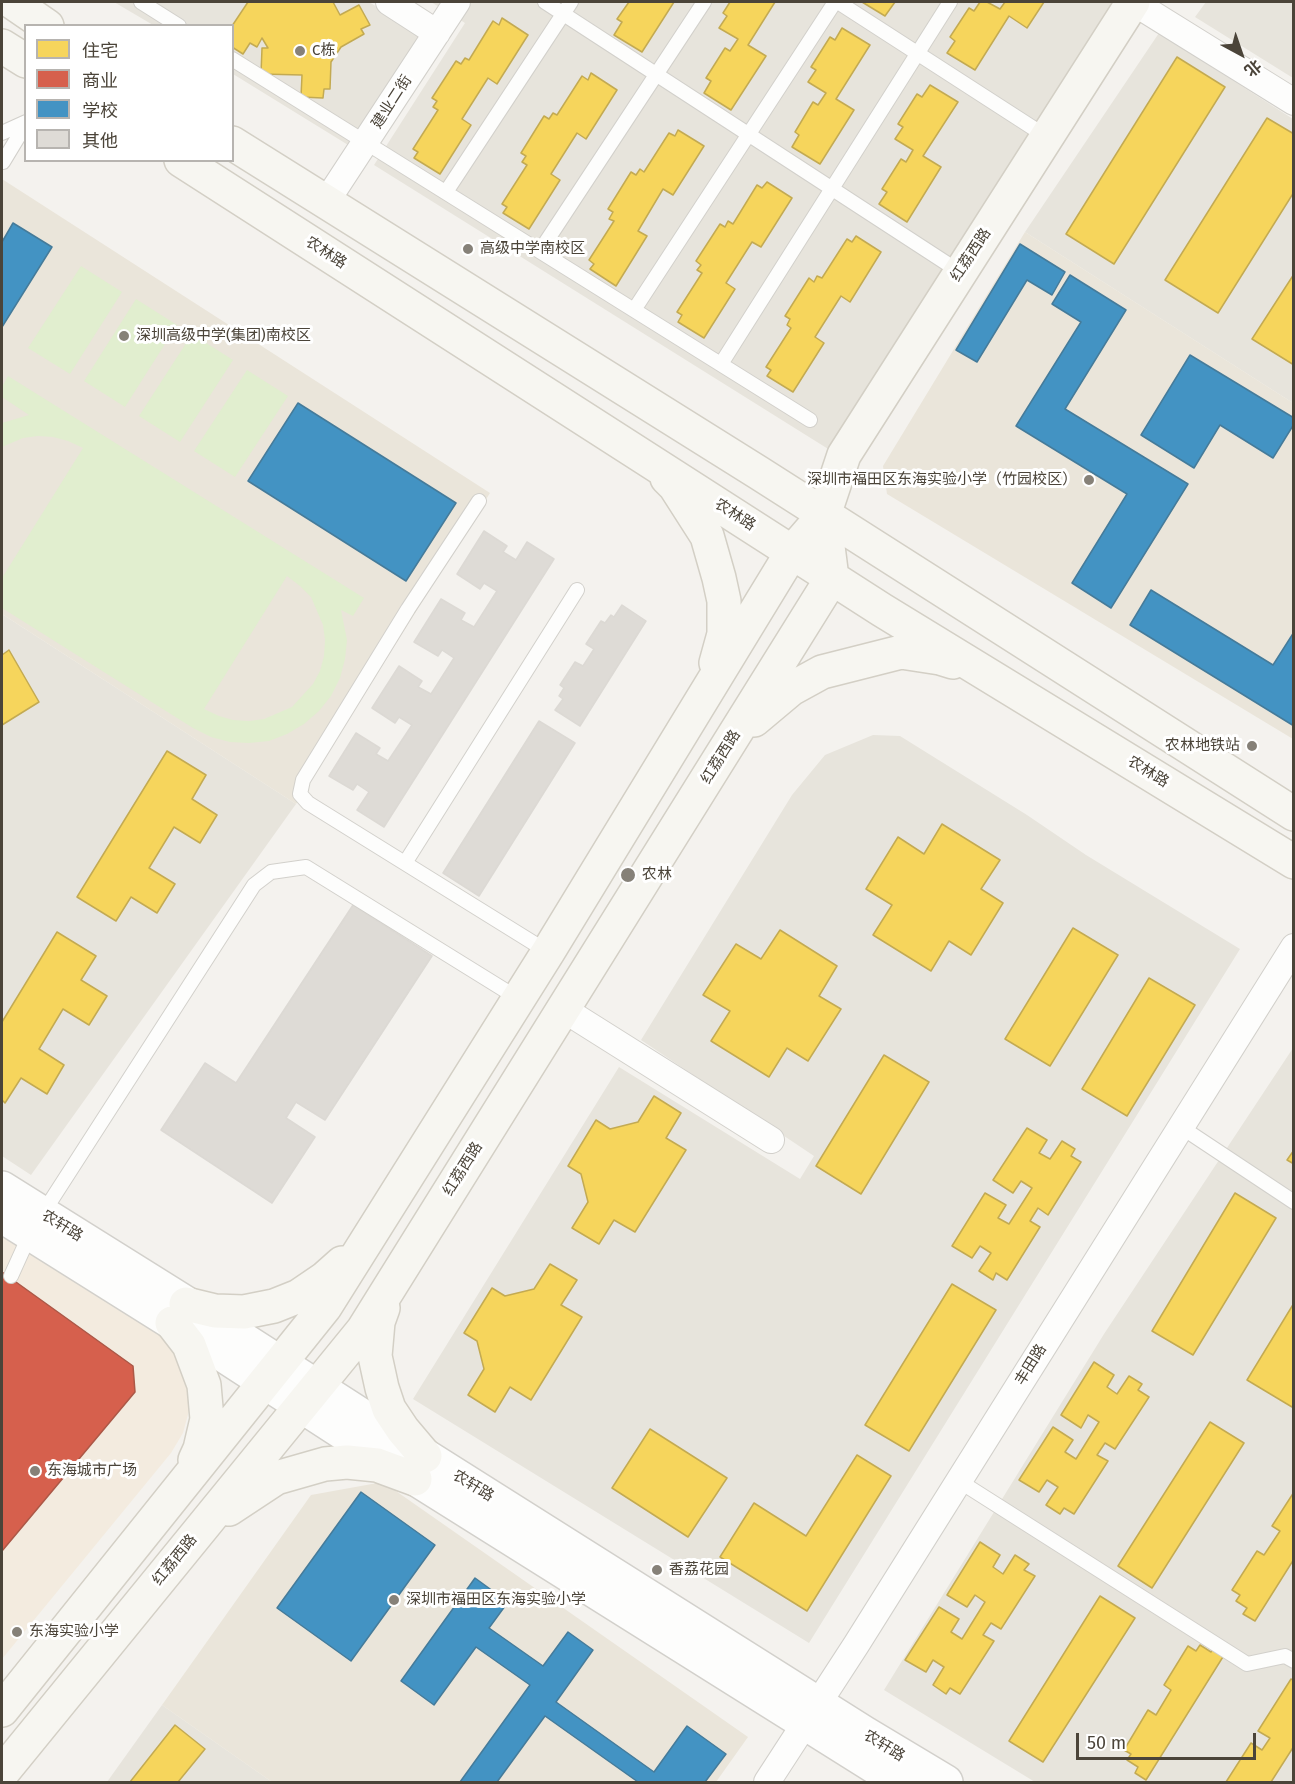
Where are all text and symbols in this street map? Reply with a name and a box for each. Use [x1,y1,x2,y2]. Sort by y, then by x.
legend [24,24,234,162]
north arrow [1211,24,1271,84]
text: 住宅 [82,40,118,62]
place label: C栋 [312,42,335,60]
marker: C栋 [293,44,307,58]
text: 北 [1241,56,1265,81]
text: 商业 [82,70,118,92]
street label: 建业二街 [368,72,416,132]
text: 学校 [82,100,118,122]
text: 其他 [82,130,118,152]
street label: 红荔西路 [947,225,995,285]
street label: 农林路 [302,233,350,273]
place label: 高级中学南校区 [480,240,585,258]
marker: 高级中学南校区 [461,242,475,256]
place label: 深圳高级中学(集团)南校区 [136,327,311,345]
marker: 深圳高级中学(集团)南校区 [117,329,131,343]
place label: 深圳市福田区东海实验小学（竹园校区） [807,471,1077,489]
marker: 深圳市福田区东海实验小学（竹园校区） [1082,473,1096,487]
street label: 农林路 [711,495,759,535]
street label: 红荔西路 [697,727,745,787]
place label: 农林地铁站 [1165,737,1240,755]
marker: 农林地铁站 [1245,739,1259,753]
street label: 农林路 [1124,752,1172,792]
marker: 农林 [619,866,637,884]
place label: 农林 [642,866,672,884]
street label: 红荔西路 [439,1139,487,1199]
street label: 农轩路 [38,1206,86,1246]
street label: 丰田路 [1011,1341,1051,1389]
place label: 东海城市广场 [47,1462,137,1480]
marker: 东海城市广场 [28,1464,42,1478]
street label: 农轩路 [449,1466,497,1506]
street label: 红荔西路 [149,1531,201,1589]
place label: 香荔花园 [669,1561,729,1579]
marker: 香荔花园 [650,1563,664,1577]
place label: 深圳市福田区东海实验小学 [406,1591,586,1609]
marker: 深圳市福田区东海实验小学 [387,1593,401,1607]
place label: 东海实验小学 [29,1623,119,1641]
marker: 东海实验小学 [10,1625,24,1639]
scale bar [1079,1721,1259,1759]
street label: 农轩路 [860,1726,908,1766]
text: 50 m [1087,1732,1126,1754]

